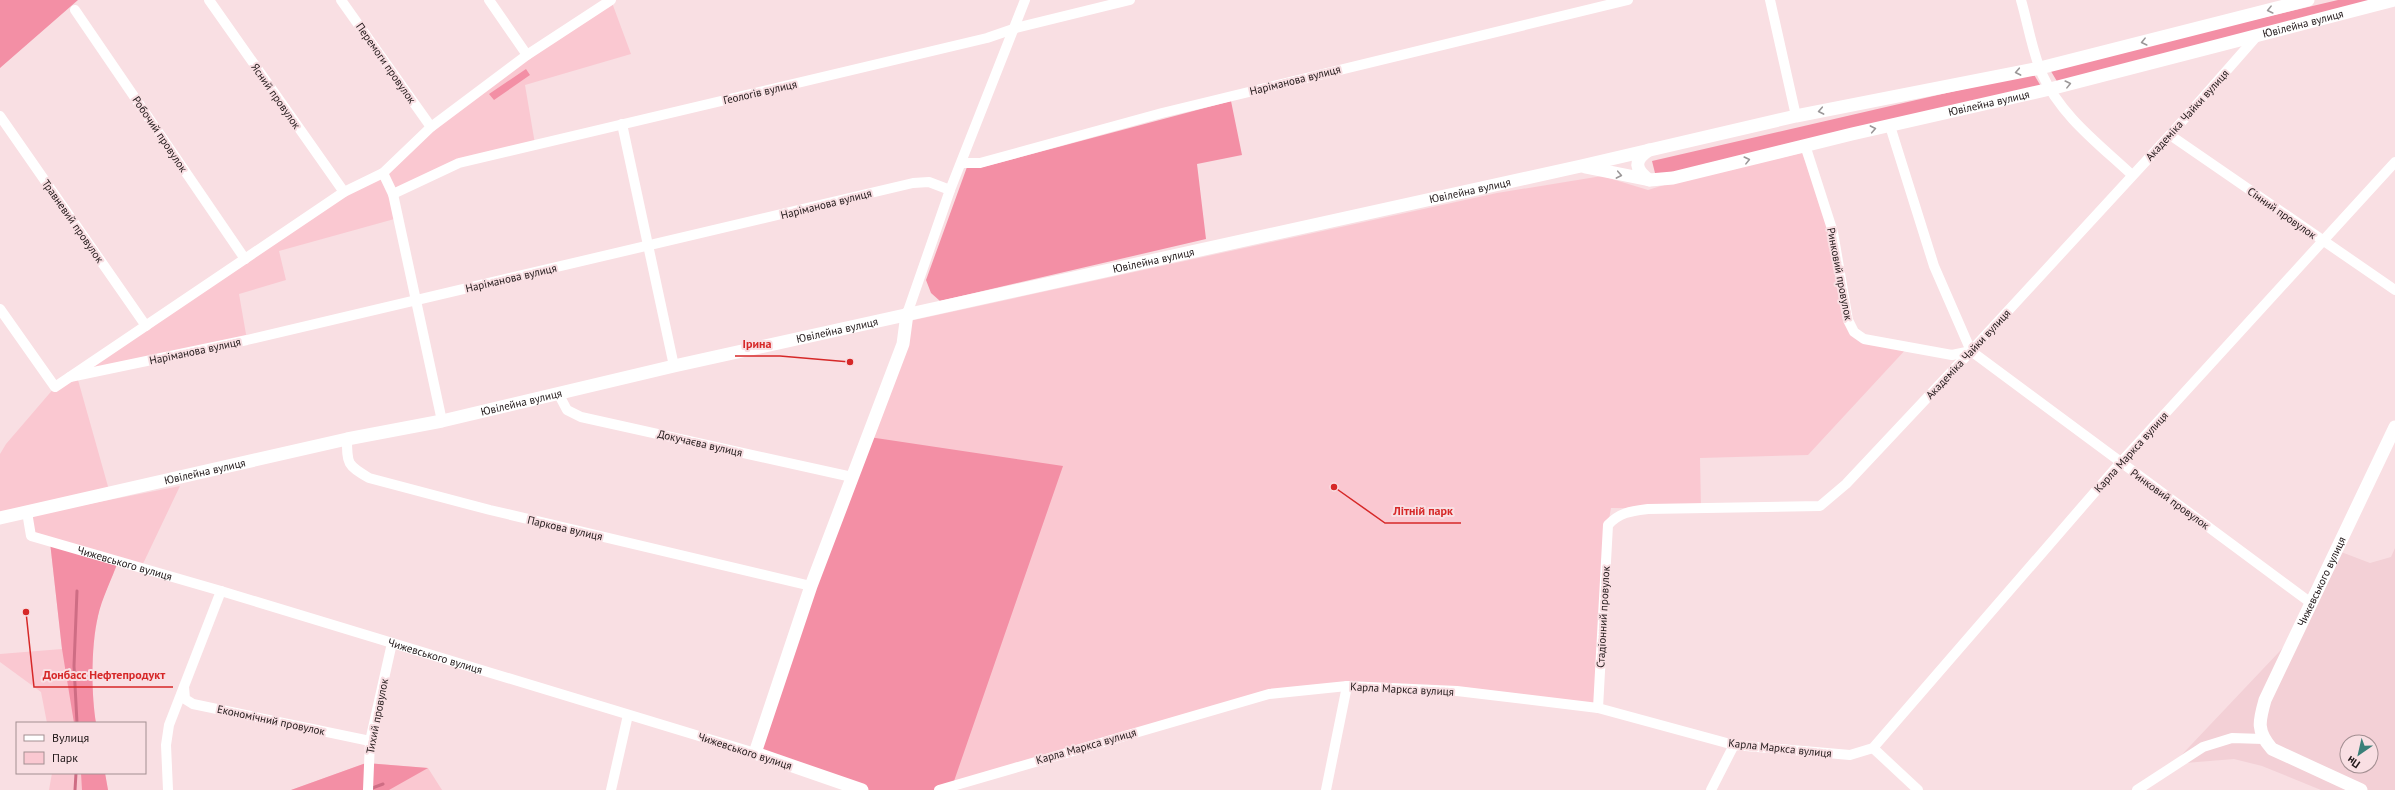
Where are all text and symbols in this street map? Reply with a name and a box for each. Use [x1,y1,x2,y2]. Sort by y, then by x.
one-way arrow [2267,5,2273,13]
street label: Ювілейна вулиця [2261,6,2345,41]
street label: Перемоги провулок [353,20,419,107]
one-way arrow [2141,37,2147,45]
street label: Ясний провулок [248,60,304,132]
street label: Наріманова вулиця [1248,62,1342,98]
street label: Академіка Чайки вулиця [2142,66,2232,164]
one-way arrow [2015,68,2021,76]
street label: Геологів вулиця [722,77,798,107]
one-way arrow [2064,80,2071,89]
street label: Ювілейна вулиця [1947,87,2031,119]
street label: Робочий провулок [129,93,191,175]
one-way arrow [1818,106,1825,114]
one-way arrow [1870,126,1876,134]
one-way arrow [1743,156,1750,165]
one-way arrow [1616,170,1623,178]
street label: Ювілейна вулиця [1428,175,1512,206]
street label: Травневий провулок [39,177,107,266]
street label: Сінний провулок [2245,184,2320,242]
street label: Наріманова вулиця [779,186,873,222]
street label: Ринковий провулок [1824,226,1856,322]
street label: Ювілейна вулиця [1111,244,1196,276]
street label: Наріманова вулиця [464,261,558,295]
street label: Академіка Чайки вулиця [1923,306,2013,402]
street label: Ювілейна вулиця [795,314,879,346]
callout: Ірина [735,332,780,356]
street label: Наріманова вулиця [148,334,242,368]
text: Ірина [743,336,771,351]
street label: Ювілейна вулиця [479,386,563,419]
street label: Карла Маркса вулиця [2091,409,2171,495]
street label: Докучаєва вулиця [656,426,744,460]
street label: Ювілейна вулиця [163,455,247,487]
street label: Ринковий провулок [2128,466,2213,533]
callout: Літній парк [1385,499,1461,523]
text: Літній парк [1392,503,1453,518]
street label: Паркова вулиця [526,513,604,543]
street label: Чижевського вулиця [2294,534,2349,629]
street label: Чижевського вулиця [76,543,174,584]
street label: Стадіонний провулок [1593,565,1613,668]
street label: Чижевського вулиця [386,635,484,677]
callout: Донбасс Нефтепродукт [34,663,173,687]
text: Донбасс Нефтепродукт [43,667,165,682]
street label: Тихий провулок [363,676,391,755]
street label: Карла Маркса вулиця [1350,679,1454,699]
street label: Економічний провулок [216,702,327,738]
legend [16,722,146,774]
street label: Карла Маркса вулиця [1034,725,1138,767]
street label: Чижевського вулиця [696,729,794,773]
text: Вулиця [52,730,89,745]
north arrow [2339,734,2379,774]
street label: Карла Маркса вулиця [1728,736,1832,760]
text: Парк [52,750,78,765]
text: Пн [2344,753,2363,772]

